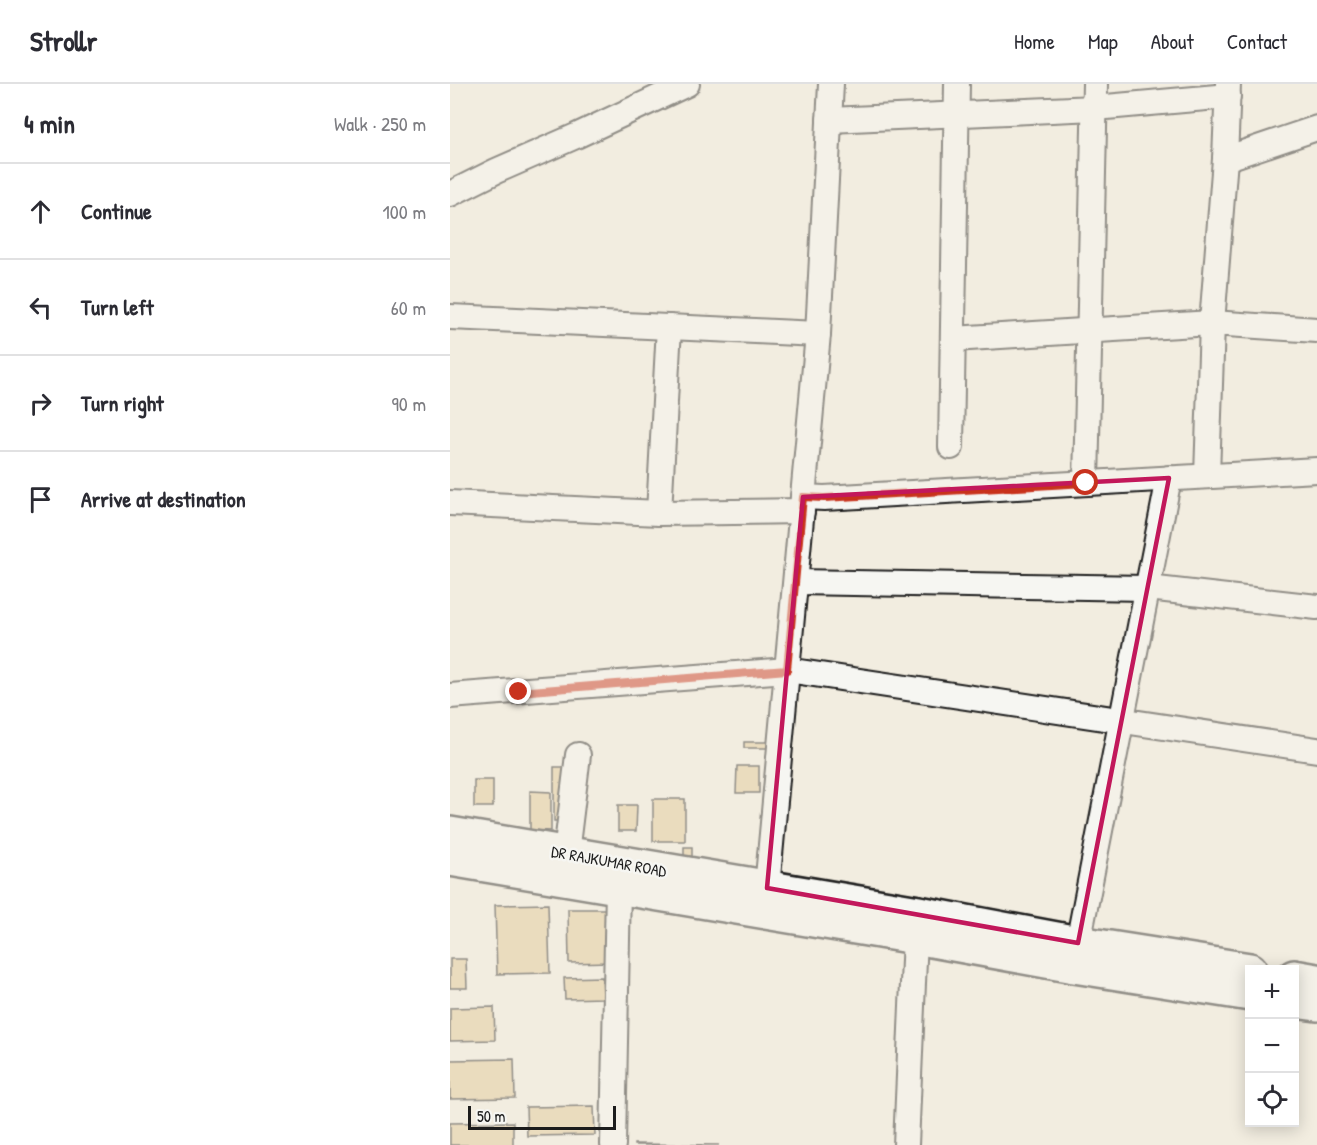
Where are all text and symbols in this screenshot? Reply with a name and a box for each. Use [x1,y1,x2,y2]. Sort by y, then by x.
text: Strollr [30,22,97,60]
text: Home [1014,27,1055,56]
text: Map [1088,27,1118,56]
text: About [1151,27,1194,56]
text: Contact [1227,27,1287,56]
text: 4 min [24,106,75,141]
text: Walk · 250 m [334,110,426,137]
icon: ahead [24,195,57,228]
text: Continue [81,196,152,226]
text: 100 m [383,198,426,225]
icon: left [24,291,57,324]
text: Turn left [81,292,154,322]
text: 60 m [391,294,426,321]
icon: right [24,387,57,420]
text: Turn right [81,388,164,418]
text: 90 m [392,390,426,417]
route start [1072,469,1098,495]
icon: arrive [24,483,57,516]
text: Arrive at destination [81,484,246,514]
route end [505,678,531,704]
street label: DR RAJKUMAR ROAD [550,840,669,882]
map controls [1245,965,1299,1127]
button: + [1245,965,1299,1019]
button: − [1245,1019,1299,1073]
button: locate [1245,1073,1299,1127]
scale bar [468,1103,616,1130]
text: 50 m [477,1105,506,1127]

